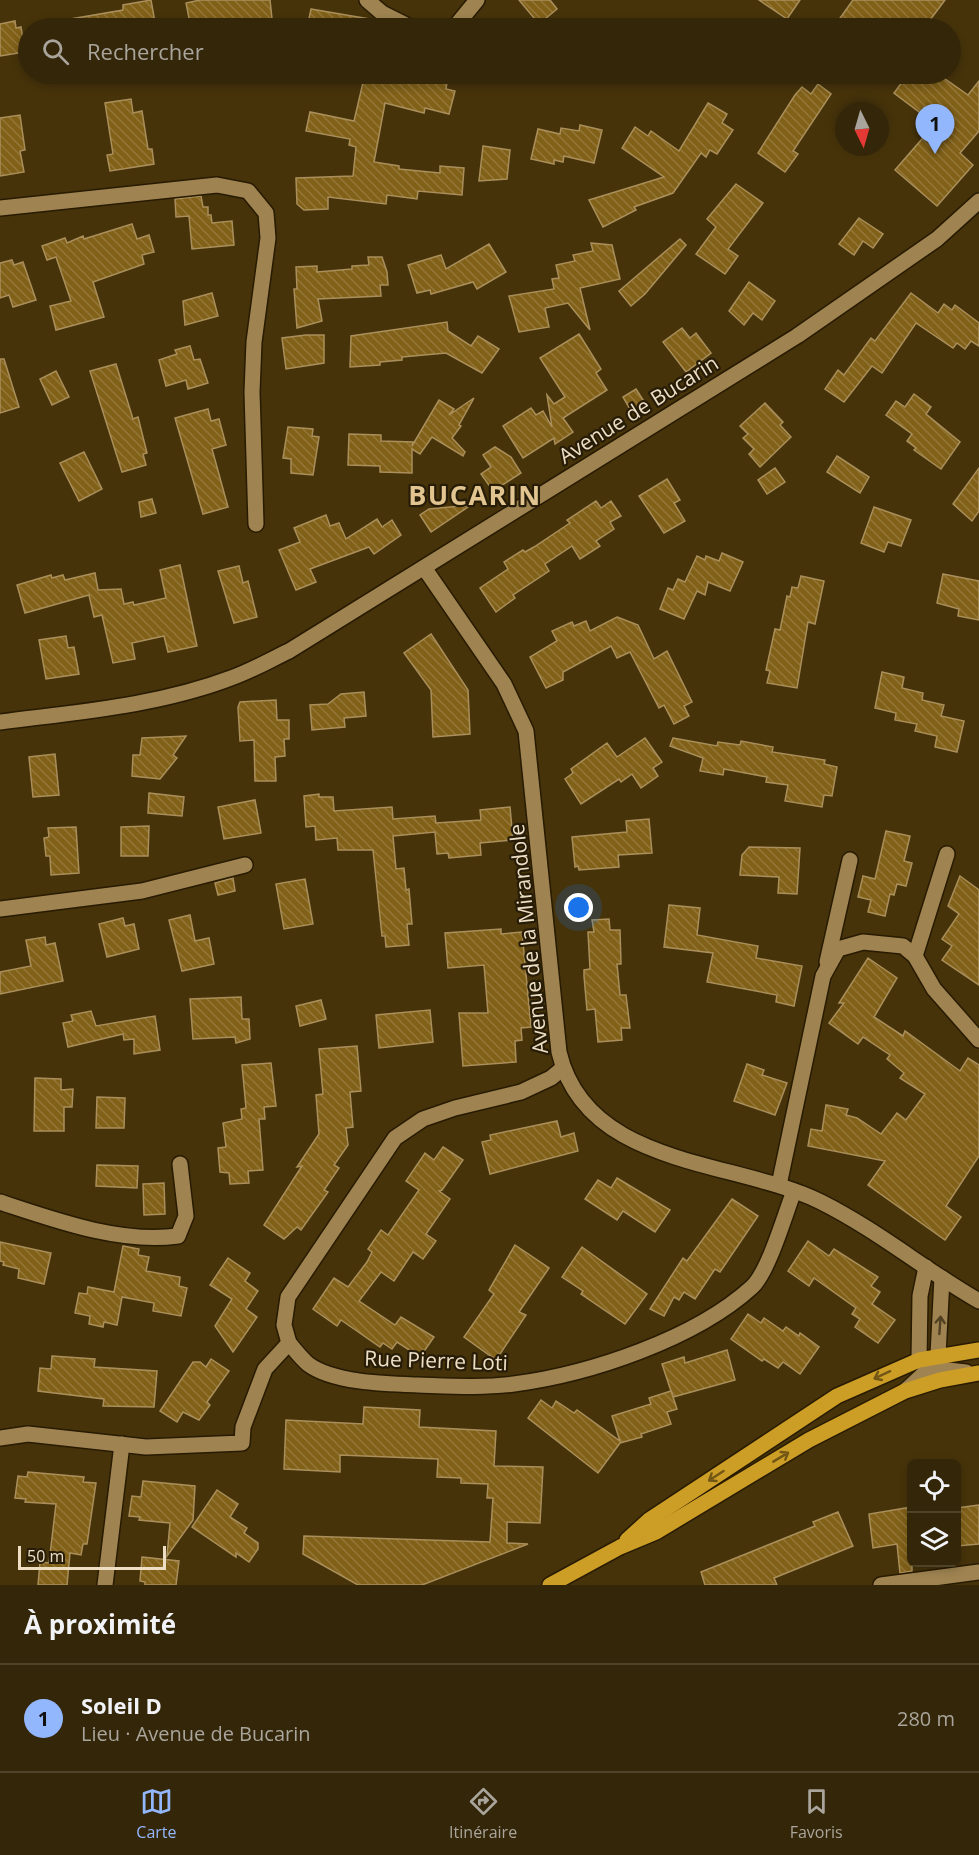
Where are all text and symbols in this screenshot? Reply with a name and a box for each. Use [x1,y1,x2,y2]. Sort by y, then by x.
search box [18,18,961,84]
icon: search [39,35,72,68]
text: Rechercher [87,36,204,66]
north arrow [835,102,889,156]
pin: 1 [916,104,954,154]
street label: Avenue de Bucarin [553,348,723,470]
district label: BUCARIN [408,476,542,513]
street label: Avenue de la Mirandole [502,823,554,1055]
your location [564,893,593,922]
one-way arrow [935,1315,946,1335]
street label: Rue Pierre Loti [364,1344,508,1376]
one-way arrow [874,1369,892,1381]
one-way arrow [772,1450,789,1462]
map controls [907,1459,961,1567]
button: locate [907,1459,961,1513]
one-way arrow [708,1470,725,1482]
button: layers [907,1513,961,1567]
scale bar [18,1543,166,1570]
text: 50 m [27,1545,64,1567]
text: À proximité [24,1606,176,1642]
text: Soleil D [81,1690,162,1720]
text: 1 [38,1705,49,1732]
text: 280 m [897,1705,955,1732]
text: Lieu · Avenue de Bucarin [81,1720,310,1747]
tab: Carte [136,1785,177,1843]
tab: Itinéraire [449,1785,517,1843]
tab: Favoris [790,1785,843,1843]

